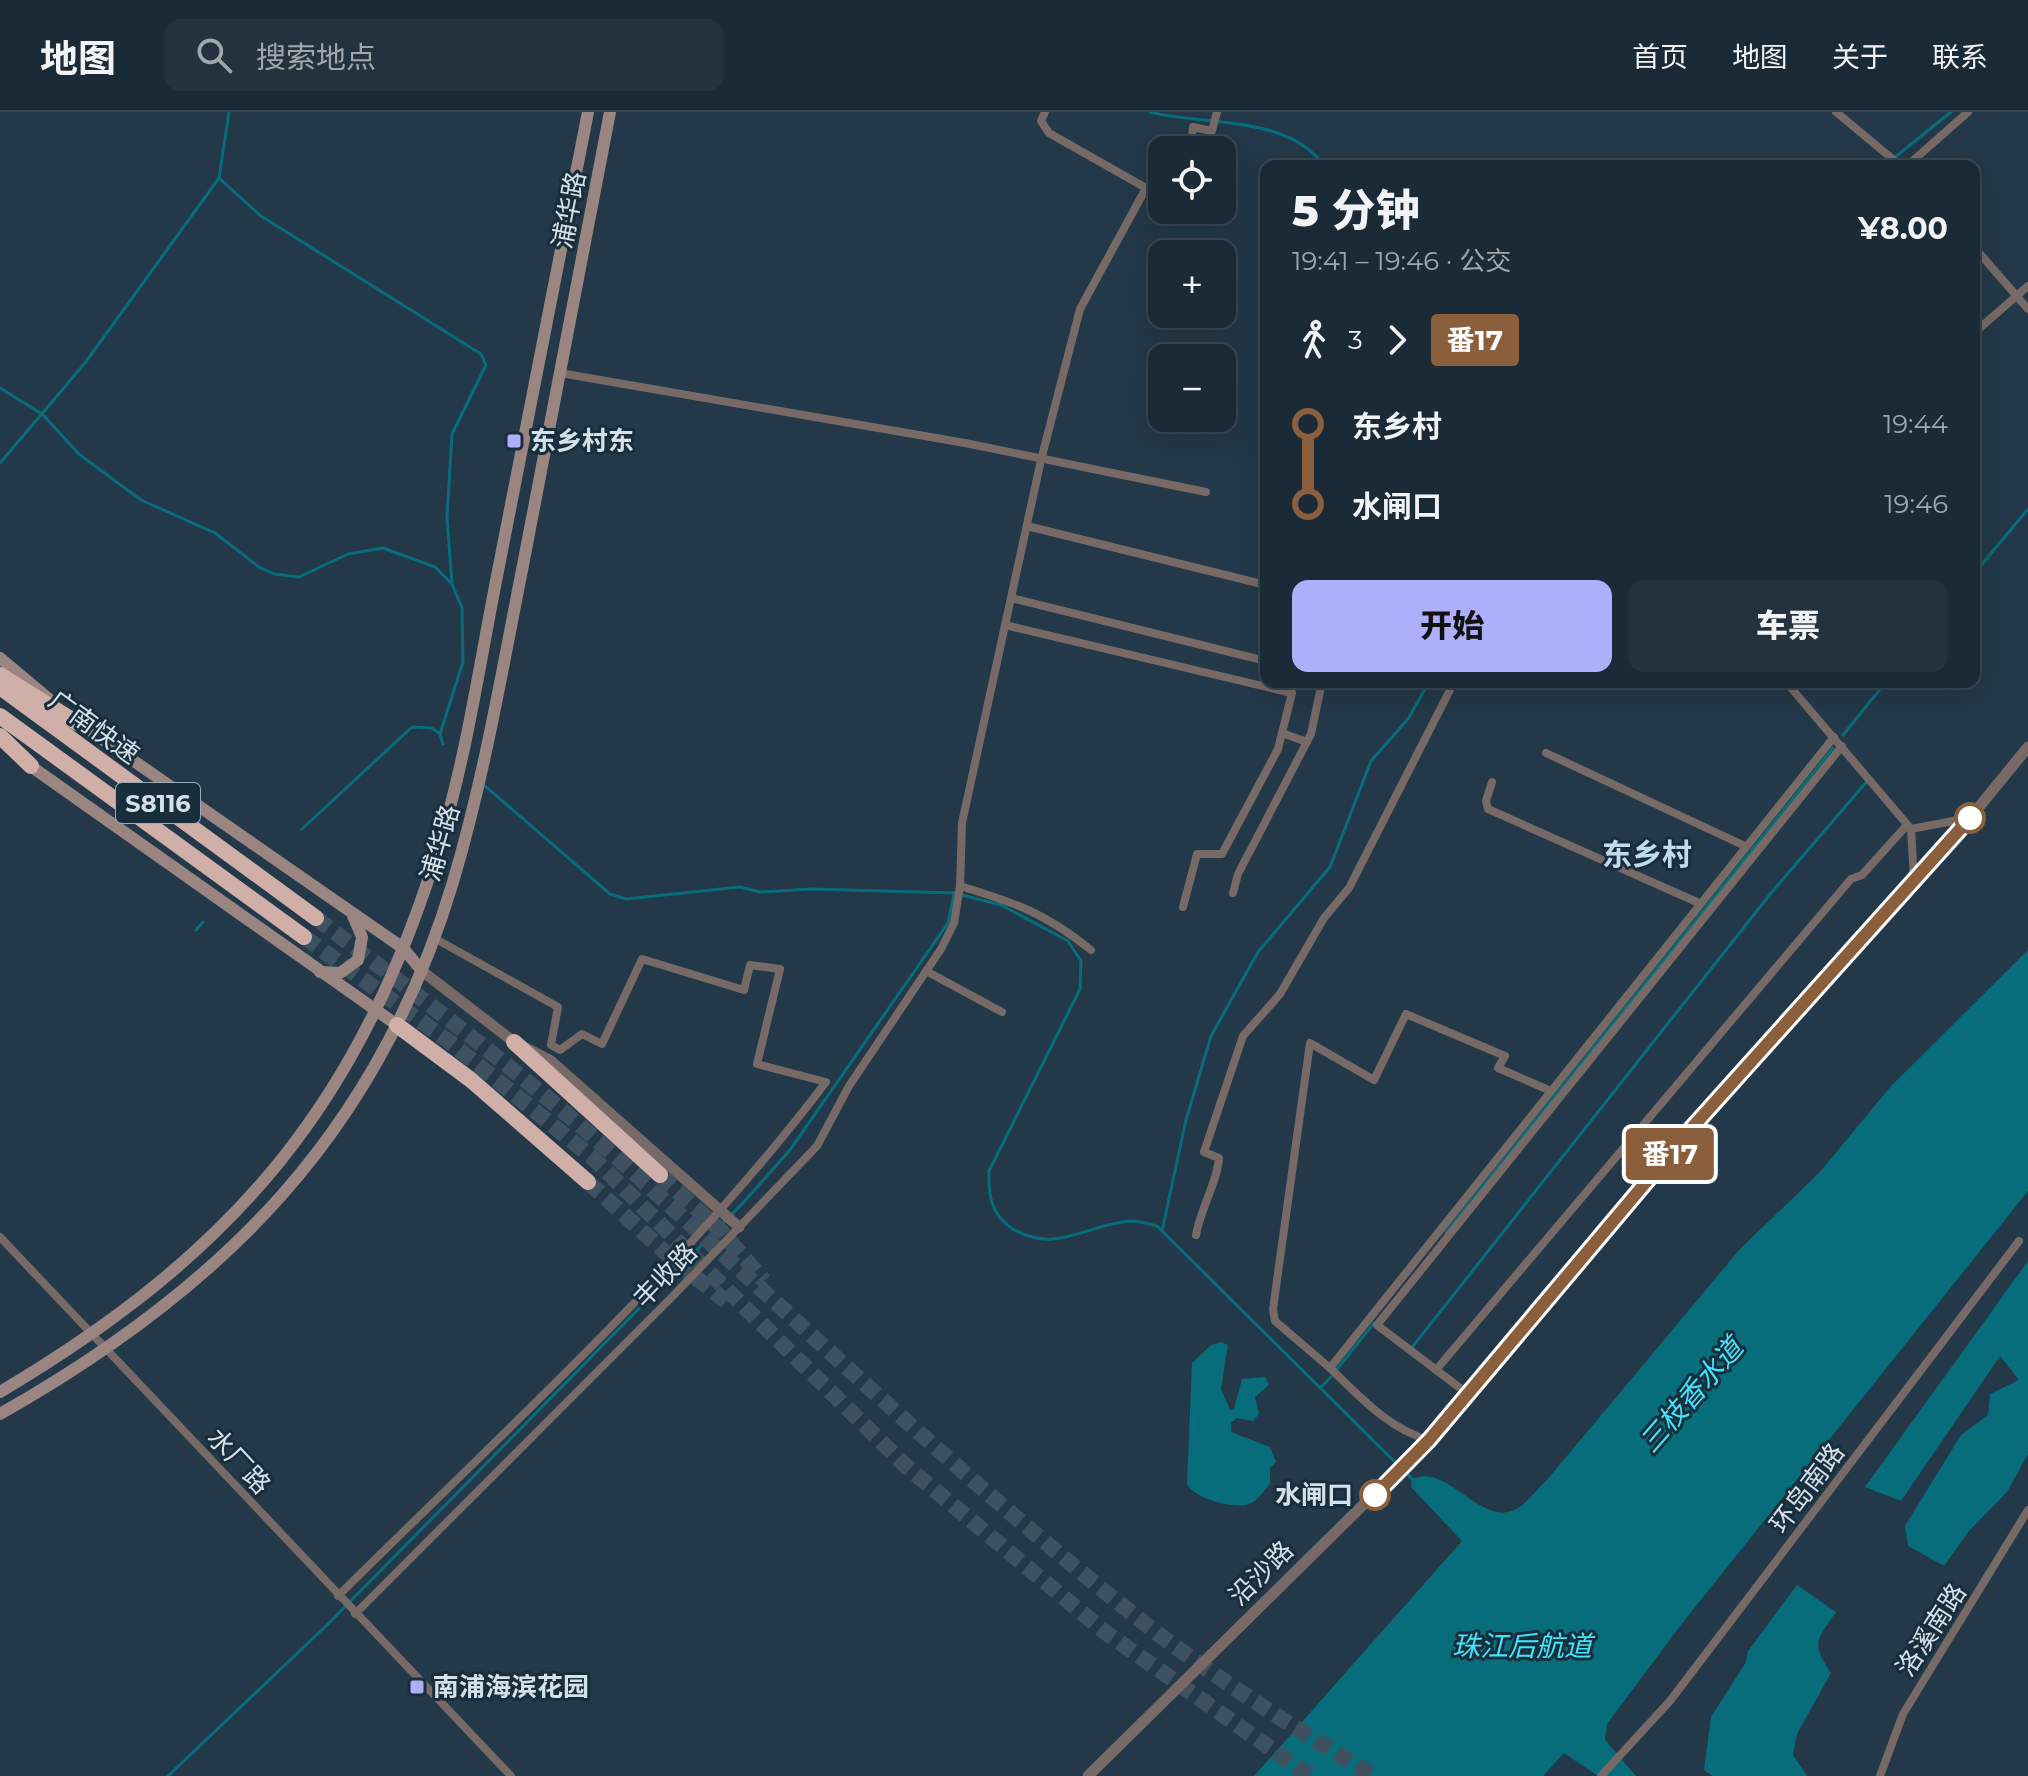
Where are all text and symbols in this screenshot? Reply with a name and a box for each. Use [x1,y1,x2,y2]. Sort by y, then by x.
search box [164,19,724,91]
icon: search [192,33,236,77]
text: 地图 [40,35,116,82]
text: 搜索地点 [256,39,376,76]
text: 首页 [1632,40,1688,74]
text: 地图 [1732,40,1788,74]
text: 关于 [1832,40,1888,74]
text: 联系 [1932,40,1988,74]
map controls [1148,136,1236,432]
button: locate [1148,136,1236,224]
street label: 浦华路 [546,169,592,251]
text: 5 分钟 [1292,183,1420,237]
text: ¥8.00 [1858,210,1948,247]
button: + [1148,240,1236,328]
text: 19:41 – 19:46 · 公交 [1292,245,1511,277]
icon: walk [1292,318,1336,362]
icon: forward [1375,318,1419,362]
text: 番17 [1447,323,1503,357]
text: 3 [1348,324,1363,356]
button: − [1148,344,1236,432]
text: 东乡村 [1352,408,1442,445]
text: 19:44 [1883,408,1948,440]
place label: 东乡村东 [530,425,634,457]
marker: 东乡村东 [505,432,523,450]
text: 水闸口 [1352,488,1442,525]
text: 19:46 [1884,488,1948,520]
button: 开始 [1292,580,1612,672]
button: 车票 [1628,580,1948,672]
street label: 广南快速 [43,683,145,771]
road number: S8116 [116,783,200,823]
street label: 浦华路 [414,801,466,885]
unlabelled marker [1955,803,1985,833]
district label: 东乡村 [1602,836,1692,873]
line badge: 番17 [1624,1128,1716,1180]
text: 番17 [1642,1137,1698,1171]
street label: 丰收路 [626,1236,704,1314]
water label: 三枝香水道 [1632,1328,1752,1459]
street label: 水厂路 [201,1422,277,1500]
street label: 环岛南路 [1763,1437,1851,1539]
place label: 水闸口 [1275,1479,1353,1511]
marker: 水闸口 [1360,1480,1390,1510]
street label: 沿沙路 [1222,1534,1300,1612]
street label: 洛溪南路 [1889,1578,1973,1682]
water label: 珠江后航道 [1452,1629,1596,1663]
place label: 南浦海滨花园 [433,1671,589,1703]
marker: 南浦海滨花园 [408,1678,426,1696]

